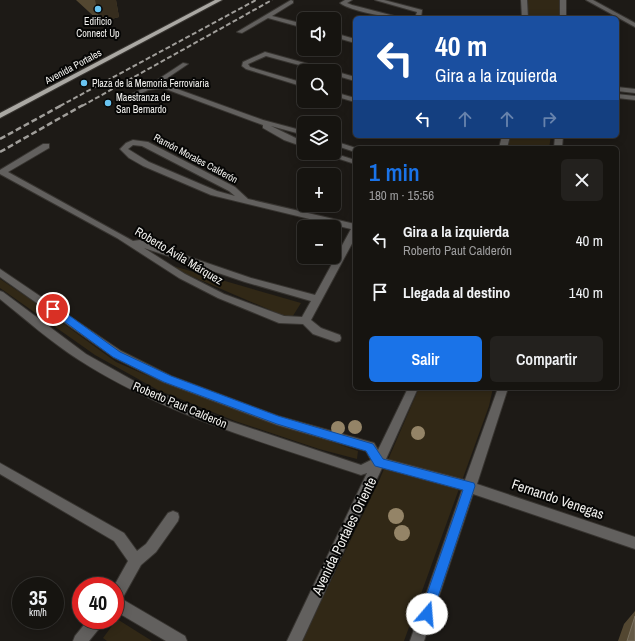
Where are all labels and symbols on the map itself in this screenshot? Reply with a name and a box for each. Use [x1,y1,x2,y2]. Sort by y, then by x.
marker: Edificio Connect Up [93,4,103,14]
place label: Edificio Connect Up [76,15,120,40]
street label: Avenida Portales [42,46,104,87]
place label: Plaza de la Memoria Ferroviaria [92,77,210,90]
marker: Plaza de la Memoria Ferroviaria [79,78,89,88]
place label: Maestranza de San Bernardo [116,91,171,116]
marker: Maestranza de San Bernardo [103,98,113,108]
street label: Ramón Morales Calderón [151,131,240,186]
street label: Roberto Ávila Márquez [132,223,226,289]
pin [36,292,70,326]
street label: Roberto Paut Calderón [131,378,229,432]
street label: Avenida Portales Oriente [307,474,380,599]
street label: Fernando Venegas [509,475,607,523]
speed limit sign: 40 [72,577,124,629]
position arrow [406,593,448,635]

